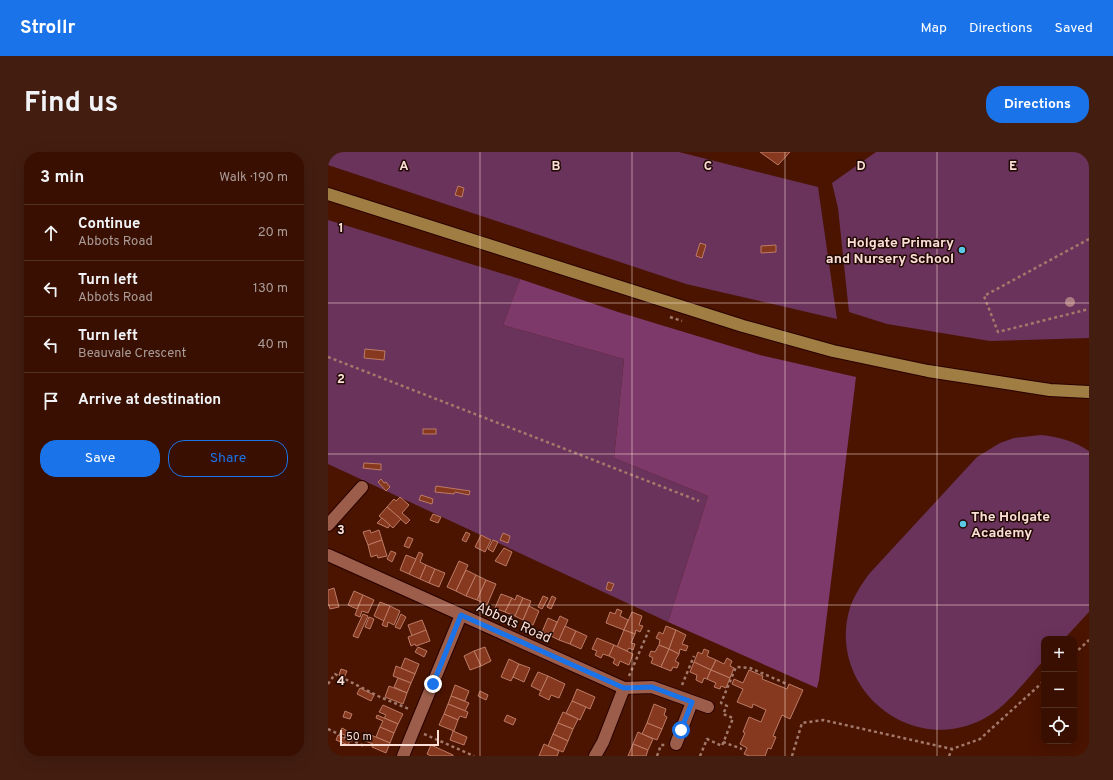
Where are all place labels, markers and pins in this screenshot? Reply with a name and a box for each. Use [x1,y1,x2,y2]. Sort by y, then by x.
place label: Holgate Primary and Nursery School [826,235,954,268]
marker: Holgate Primary and Nursery School [957,245,967,255]
place label: The Holgate Academy [971,509,1050,542]
marker: The Holgate Academy [958,519,968,529]

